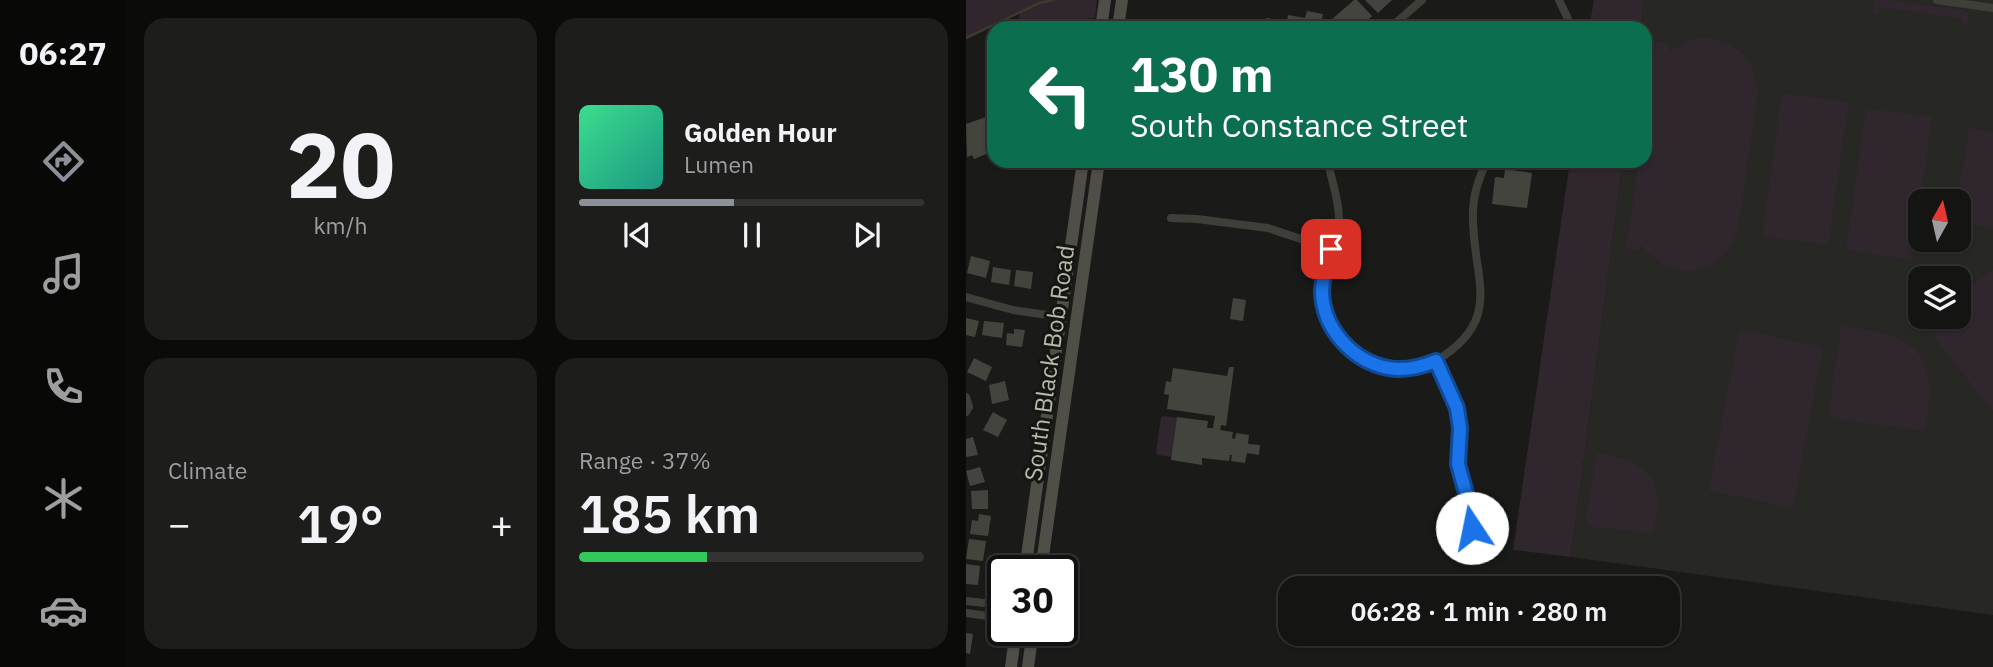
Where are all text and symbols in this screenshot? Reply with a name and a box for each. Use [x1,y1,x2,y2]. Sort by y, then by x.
text: 06:27 [19,32,107,74]
text: 130 m [1130,42,1274,105]
icon: left [1015,49,1106,140]
text: South Constance Street [1130,104,1468,146]
text: 20 [286,105,395,223]
text: Golden Hour [684,115,837,149]
icon: directions [39,137,88,186]
text: Lumen [684,149,754,179]
north arrow [1908,189,1970,252]
map controls [1908,189,1971,329]
text: km/h [313,210,368,240]
icon: previous [618,216,656,254]
icon: pause [733,216,771,254]
icon: next [848,216,886,254]
pin [1301,219,1361,279]
icon: arrive [1312,230,1350,268]
street label: South Black Bob Road [1017,243,1081,483]
icon: music [39,249,88,298]
button: layers [1908,266,1971,329]
icon: phone [39,362,88,411]
text: Range · 37% [579,445,711,475]
text: Climate [168,455,247,485]
icon: climate [39,474,88,523]
text: 185 km [579,480,760,547]
text: 19° [297,490,384,557]
position arrow [1435,491,1509,565]
text: − [168,499,191,548]
text: + [490,499,513,548]
speed limit sign: 30 [987,555,1078,646]
icon: car [39,586,88,635]
text: 06:28 · 1 min · 280 m [1351,594,1607,628]

